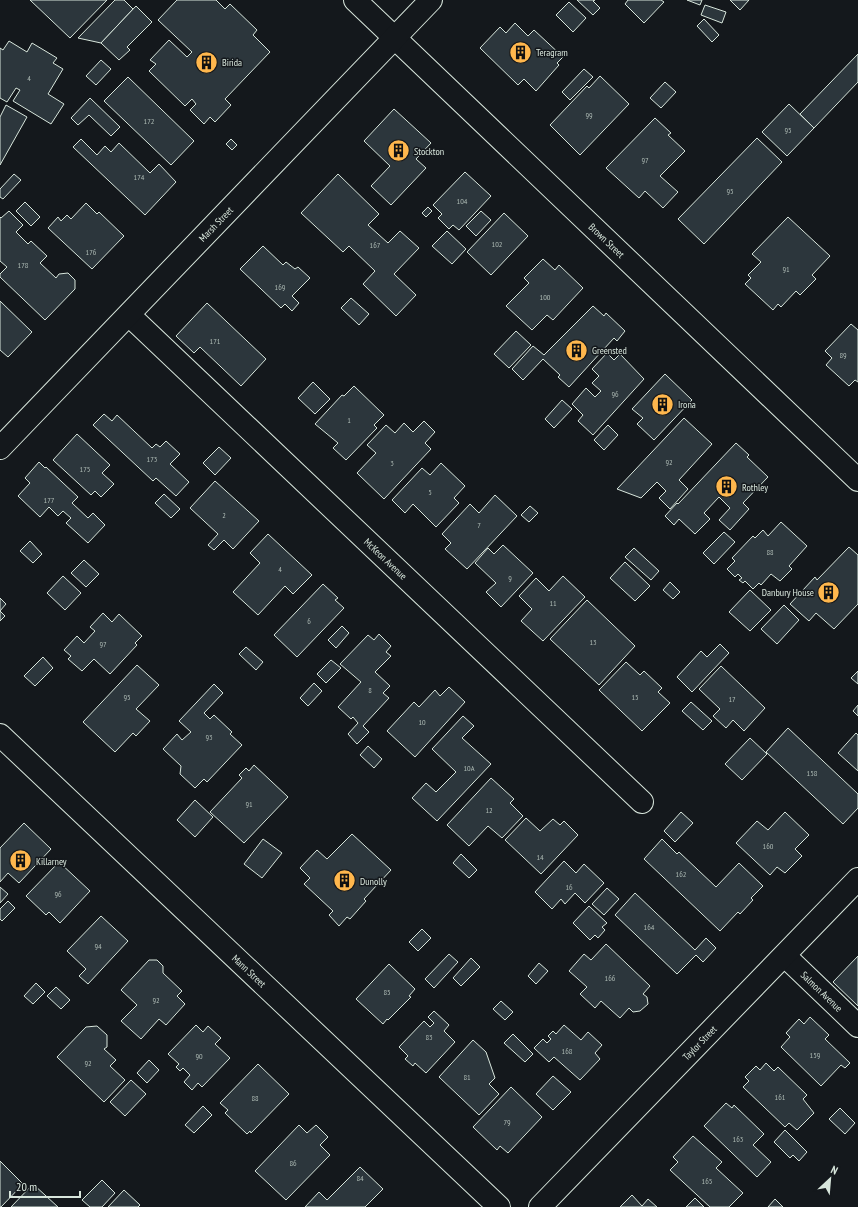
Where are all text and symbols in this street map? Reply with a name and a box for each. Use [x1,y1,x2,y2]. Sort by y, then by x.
building icon: Teragram [508,39,534,65]
place label: Teragram [536,46,568,59]
building icon: Birida [194,49,220,75]
place label: Birida [222,56,242,69]
house number: 4 [27,73,31,83]
house number: 99 [585,110,593,120]
house number: 172 [144,116,155,126]
house number: 95 [784,125,792,135]
building icon: Stockton [386,138,412,164]
place label: Stockton [414,145,444,158]
house number: 97 [641,155,649,165]
house number: 174 [134,172,145,182]
house number: 95 [726,186,734,196]
house number: 104 [457,196,468,206]
street label: Marsh Street [196,203,236,244]
street label: Brown Street [586,220,628,261]
house number: 102 [492,239,503,249]
house number: 167 [370,240,381,250]
house number: 176 [86,247,97,257]
house number: 178 [18,260,29,270]
house number: 91 [782,264,790,274]
house number: 169 [275,282,286,292]
house number: 100 [540,292,551,302]
house number: 171 [210,336,221,346]
building icon: Greensted [563,337,589,363]
place label: Greensted [592,344,627,357]
house number: 89 [839,350,847,360]
house number: 96 [611,389,619,399]
building icon: Irona [649,391,675,417]
place label: Irona [678,398,696,411]
house number: 1 [347,415,351,425]
house number: 173 [147,454,158,464]
house number: 92 [665,457,673,467]
house number: 3 [390,458,394,468]
house number: 175 [80,464,90,474]
building icon: Rothley [713,474,739,500]
place label: Rothley [742,481,768,494]
house number: 5 [428,487,432,497]
house number: 177 [44,495,55,505]
house number: 2 [222,510,226,520]
house number: 7 [477,520,481,530]
street label: McKeon Avenue [362,535,410,582]
house number: 88 [766,547,774,557]
house number: 4 [278,564,282,574]
house number: 9 [508,573,512,583]
building icon: Danbury House [816,579,842,605]
place label: Danbury House [762,586,814,599]
house number: 11 [549,598,557,608]
house number: 6 [307,616,311,626]
house number: 13 [589,637,597,647]
house number: 97 [99,639,107,649]
house number: 8 [368,685,372,695]
house number: 95 [123,692,131,702]
house number: 15 [631,692,639,702]
house number: 17 [728,694,736,704]
house number: 10 [418,717,426,727]
house number: 93 [205,732,213,742]
house number: 10A [464,763,475,773]
house number: 158 [807,768,818,778]
house number: 91 [245,799,253,809]
house number: 12 [485,805,493,815]
house number: 160 [763,841,774,851]
building icon: Killarney [7,848,33,874]
house number: 14 [536,852,544,862]
place label: Killarney [36,855,67,868]
building icon: Dunolly [331,868,357,894]
house number: 162 [676,869,687,879]
place label: Dunolly [360,875,387,888]
house number: 16 [565,882,573,892]
house number: 96 [54,889,62,899]
house number: 164 [644,922,655,932]
house number: 94 [94,941,102,951]
street label: Mann Street [229,952,269,990]
street label: Salmon Avenue [798,968,845,1014]
house number: 166 [605,973,616,983]
house number: 85 [383,987,391,997]
house number: 92 [152,995,160,1005]
street label: Taylor Street [680,1022,719,1063]
house number: 83 [425,1032,433,1042]
house number: 168 [562,1046,573,1056]
house number: 159 [810,1050,821,1060]
house number: 90 [195,1051,203,1061]
house number: 92 [84,1058,92,1068]
house number: 81 [463,1072,471,1082]
house number: 161 [775,1092,786,1102]
house number: 88 [251,1093,259,1103]
house number: 79 [503,1117,511,1127]
house number: 163 [733,1134,744,1144]
house number: 86 [289,1158,297,1168]
north arrow [810,1159,850,1199]
text: N [829,1162,840,1178]
scale bar [10,1173,80,1199]
house number: 84 [356,1173,364,1183]
house number: 165 [702,1176,712,1186]
text: 20 m [16,1179,37,1194]

